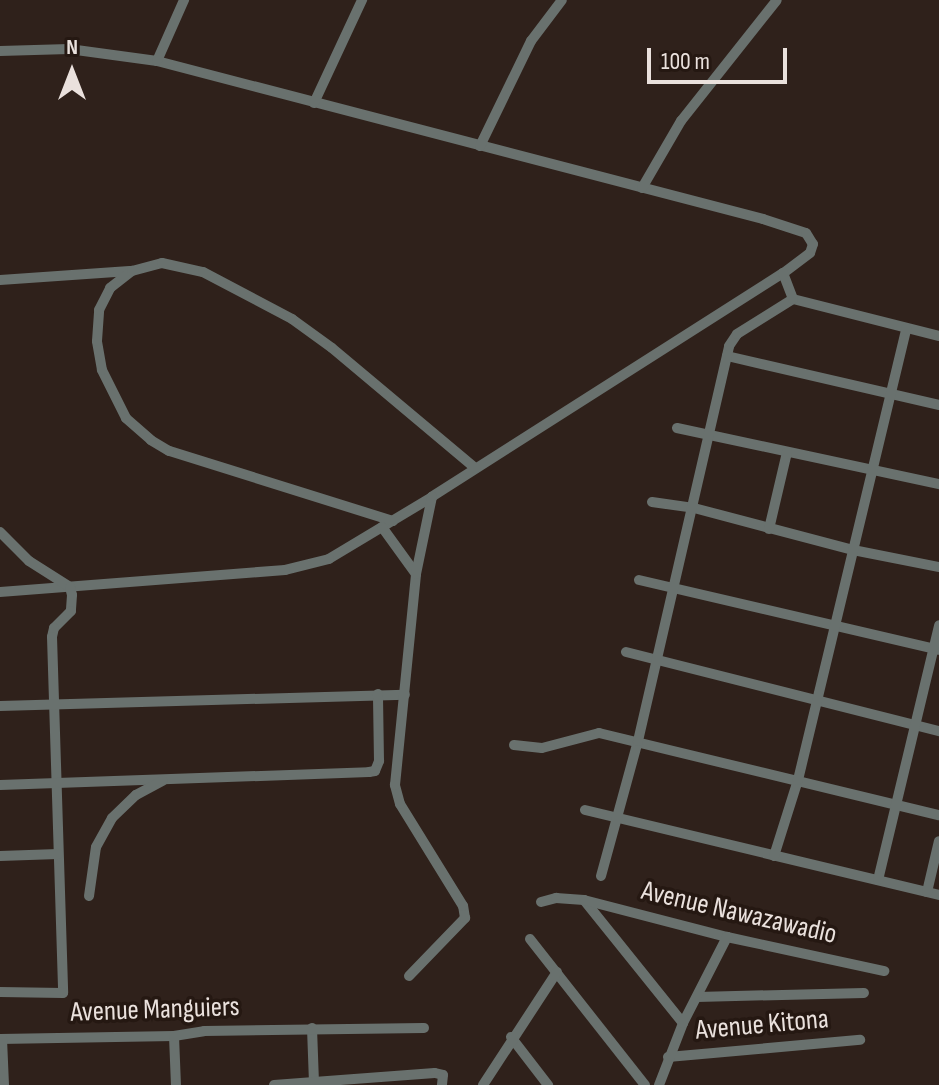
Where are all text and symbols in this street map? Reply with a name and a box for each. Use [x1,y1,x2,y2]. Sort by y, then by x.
north arrow [32,32,112,112]
scale bar [651,32,791,82]
text: N [66,34,78,61]
text: 100 m [661,47,710,76]
street label: Avenue Nawazawadio [638,874,840,952]
street label: Avenue Manguiers [70,990,240,1030]
street label: Avenue Kitona [694,1002,830,1048]

